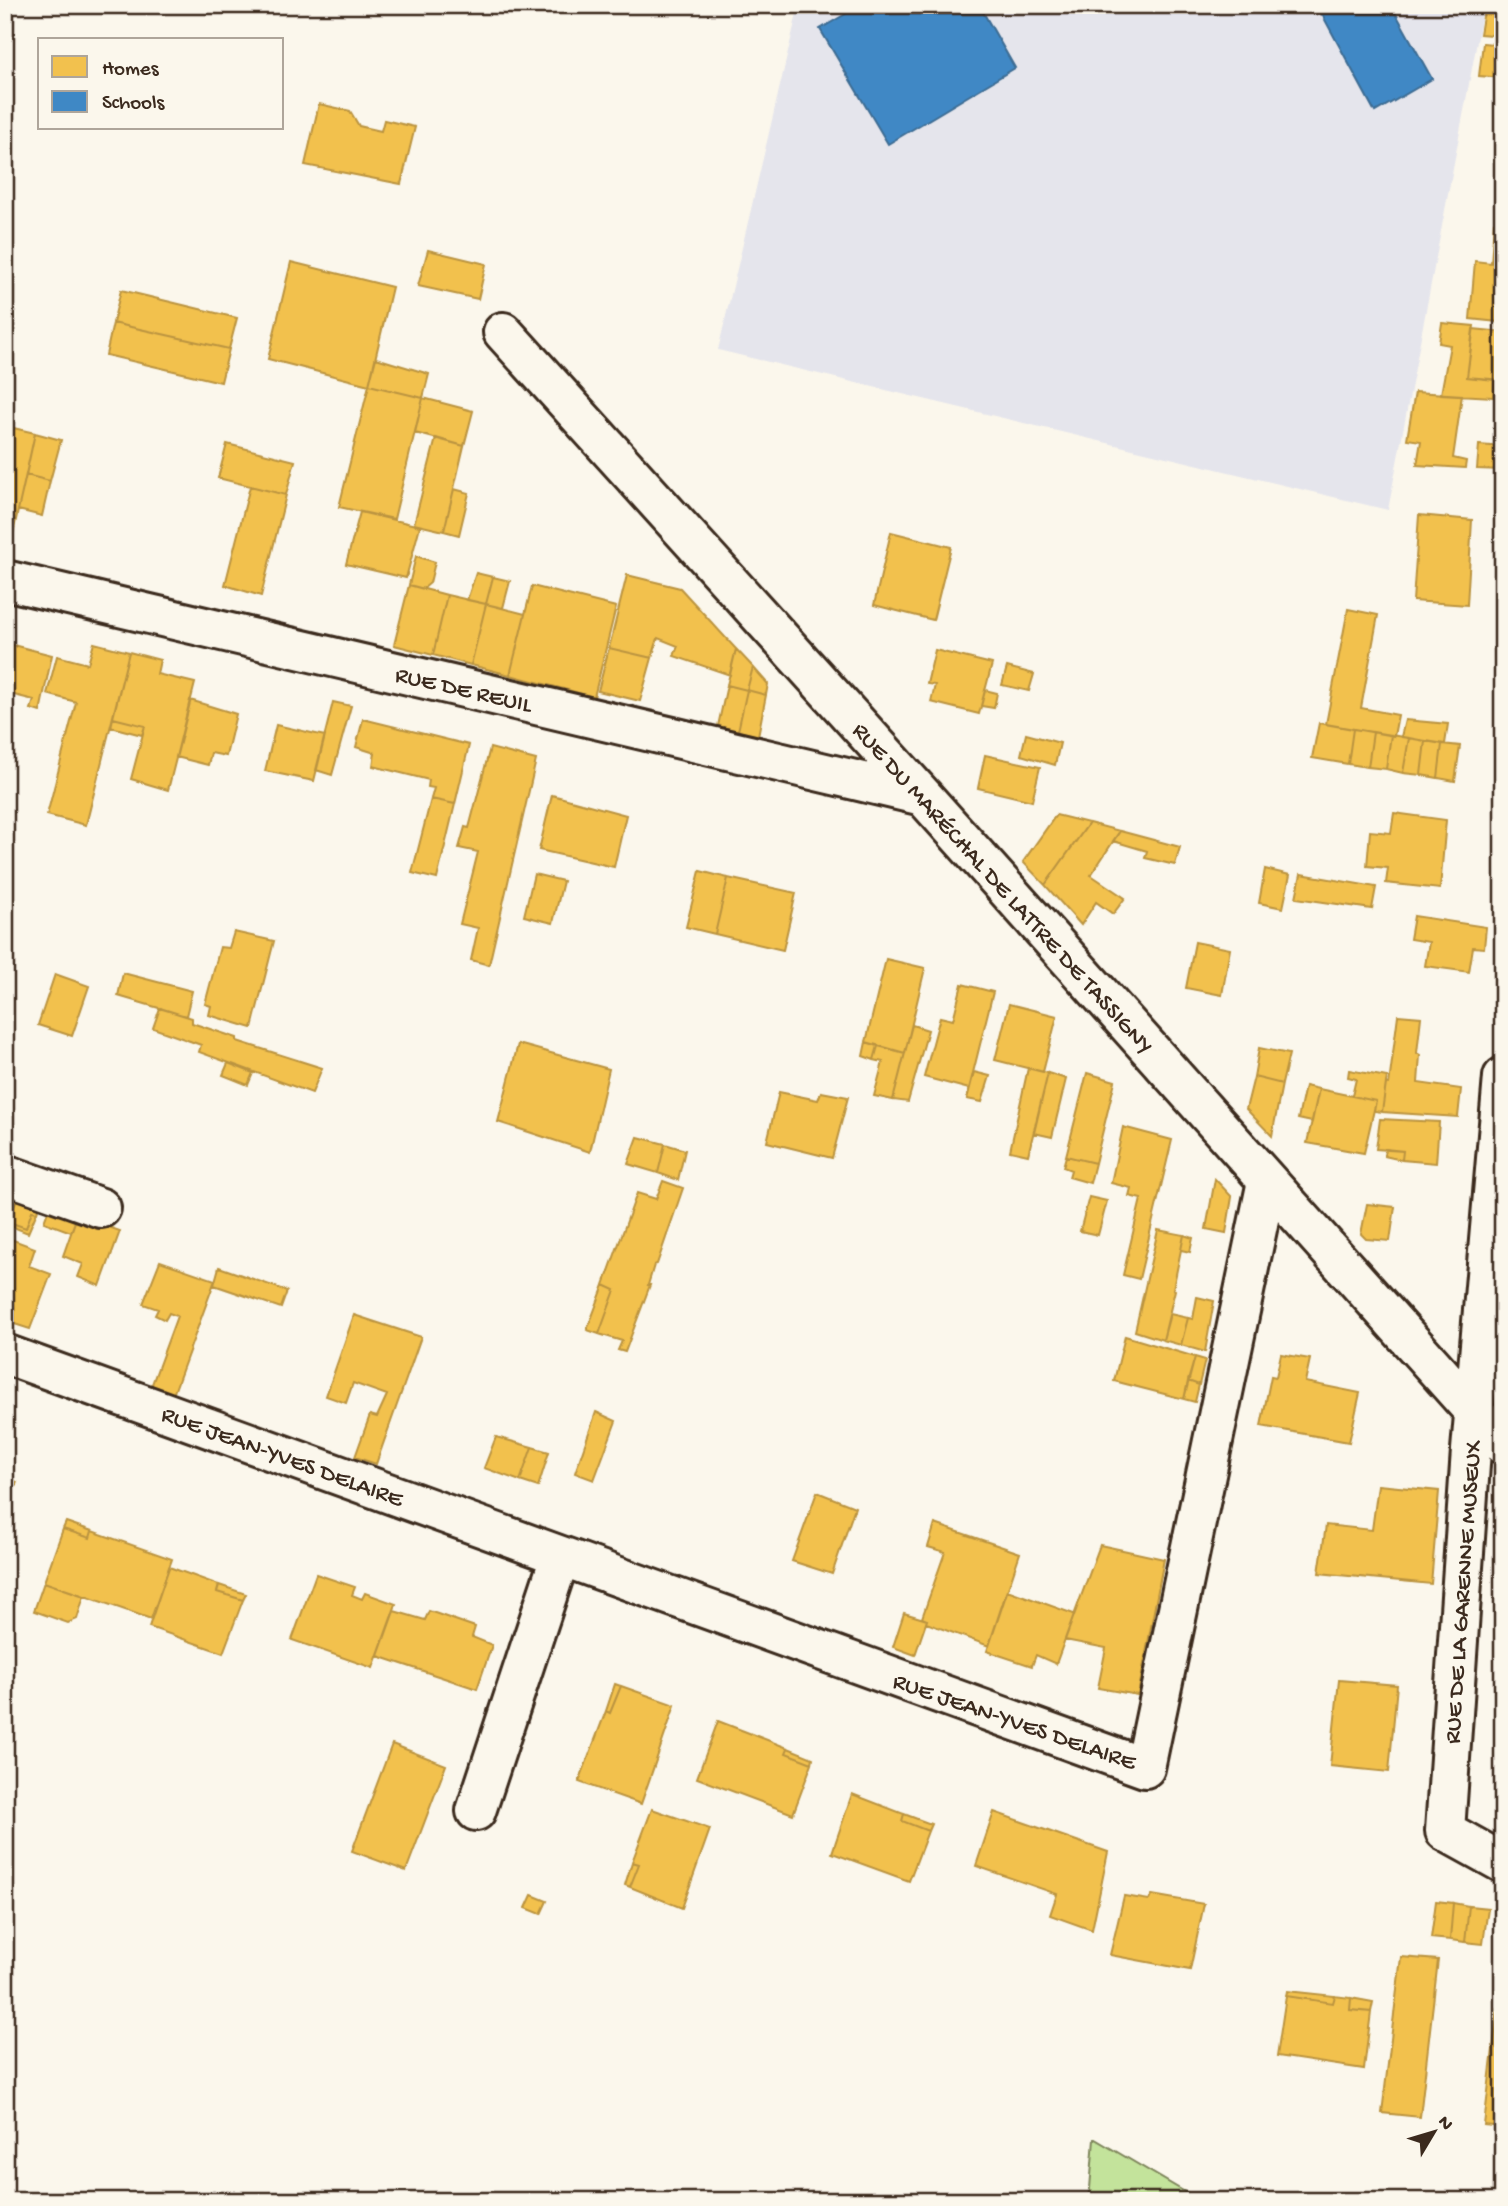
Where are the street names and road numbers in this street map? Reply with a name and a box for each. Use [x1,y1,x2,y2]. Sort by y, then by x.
street label: RUE DE REUIL [392,662,536,721]
street label: RUE DU MARÉCHAL DE LATTRE DE TASSIGNY [845,717,1158,1061]
street label: RUE JEAN-YVES DELAIRE [157,1401,408,1516]
street label: RUE DE LA GARENNE MUSEUX [1439,1438,1490,1745]
street label: RUE JEAN-YVES DELAIRE [888,1668,1140,1779]

